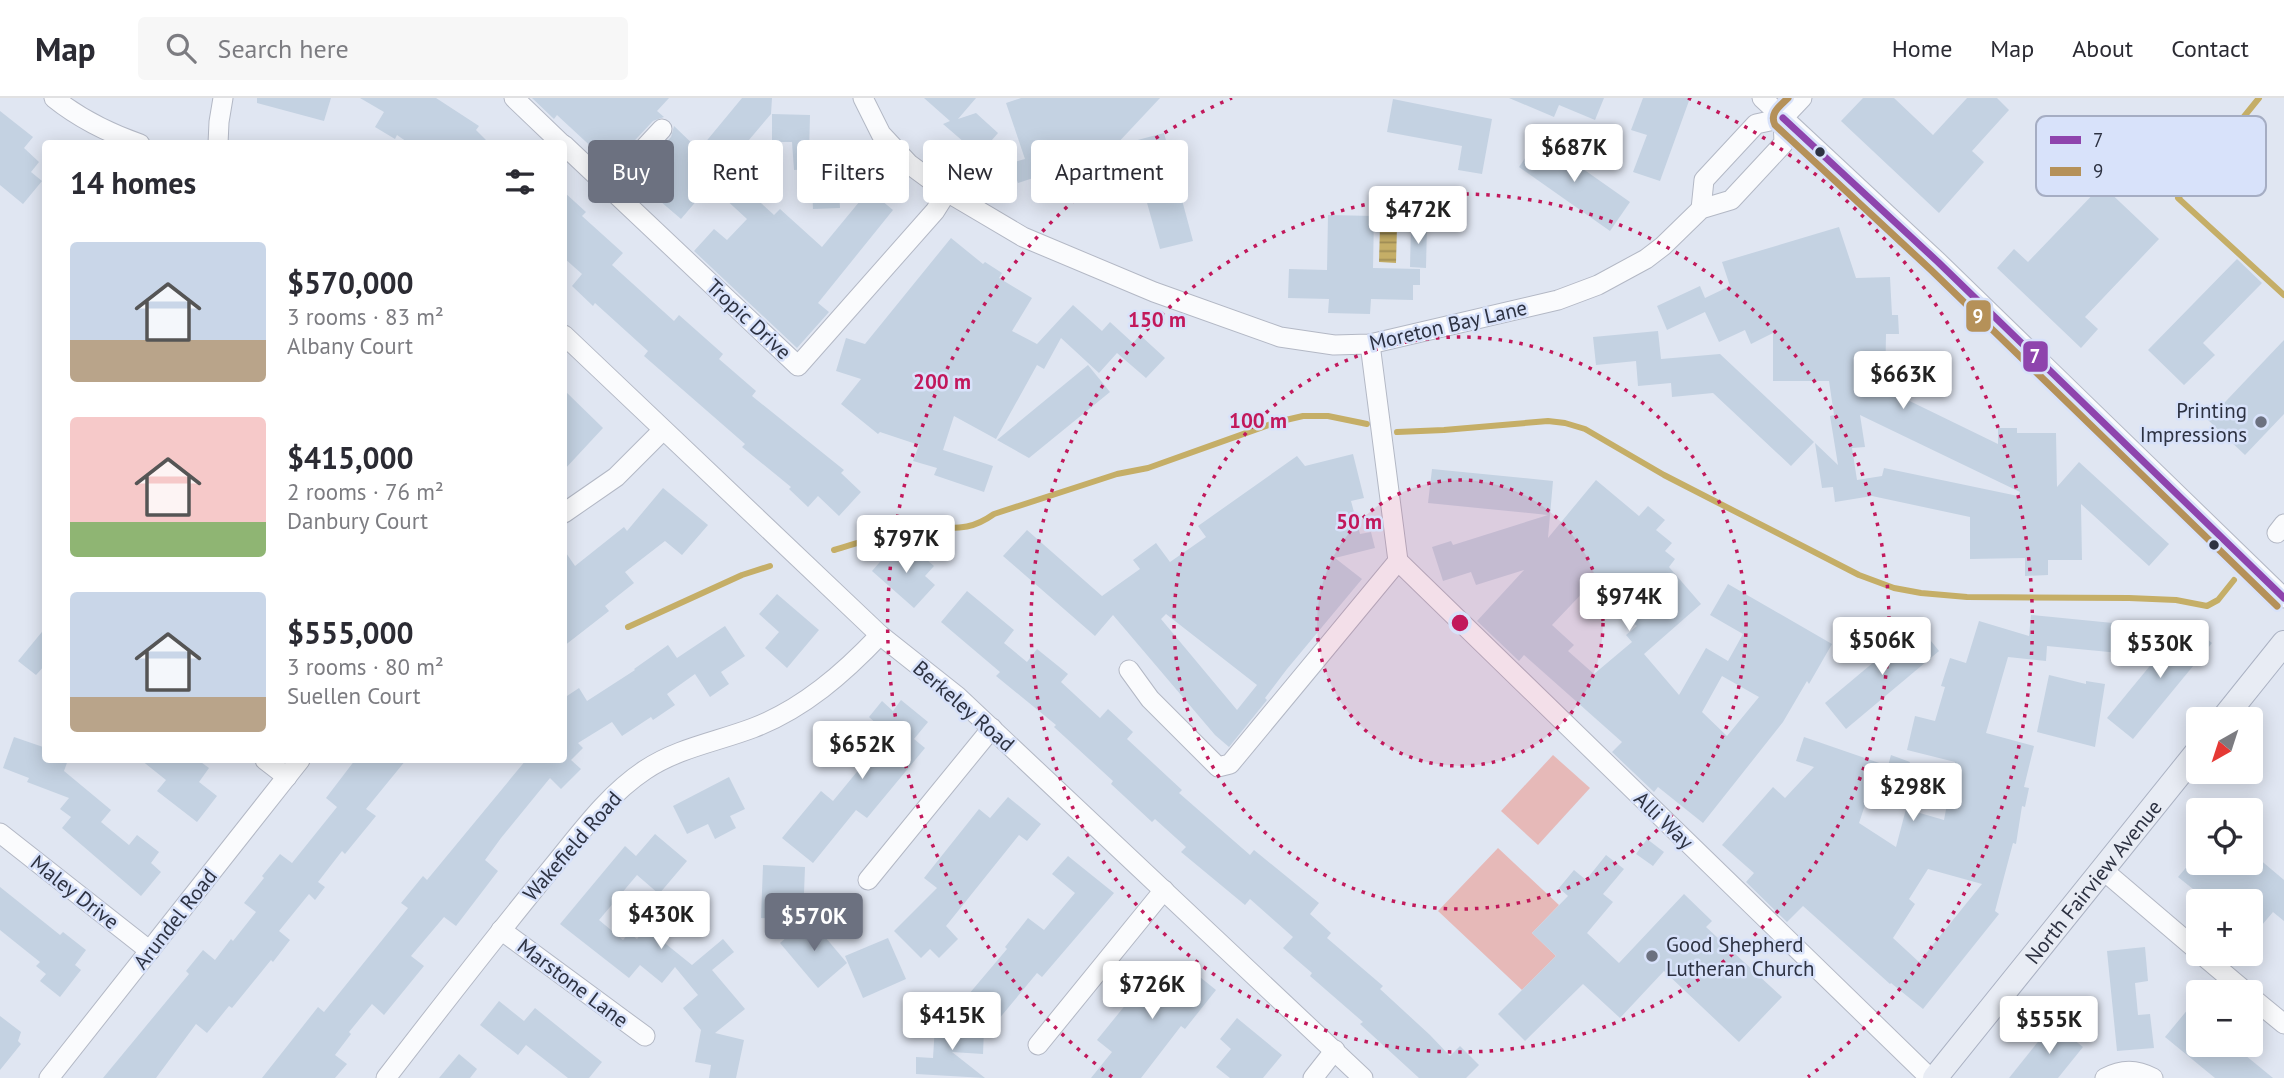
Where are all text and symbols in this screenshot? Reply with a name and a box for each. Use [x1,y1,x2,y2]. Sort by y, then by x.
search box [138,17,628,80]
text: Map [35,27,96,70]
icon: search [162,29,200,67]
text: Search here [218,32,349,65]
text: Home [1892,33,1952,64]
text: Map [1990,33,2034,64]
text: About [2072,33,2133,64]
text: Contact [2171,33,2249,64]
legend [2036,116,2266,196]
pin: $687K [1525,125,1623,184]
text: 7 [2093,128,2103,152]
text: $687K [1541,132,1607,161]
chip: Buy [588,140,674,203]
chip: Rent [688,140,783,203]
chip: Filters [797,140,909,203]
chip: New [923,140,1017,203]
chip: Apartment [1031,140,1188,203]
unlabelled marker [1813,145,1827,159]
text: 9 [2093,159,2103,183]
text: 14 homes [70,163,196,202]
icon: filters [501,163,539,201]
pin: $472K [1369,186,1467,246]
text: $472K [1385,194,1451,223]
text: $570,000 [287,263,414,302]
icon: home [126,270,210,354]
street label: Tropic Drive [701,273,797,365]
street label: Moreton Bay Lane [1366,294,1530,356]
line badge: 9 [1965,299,1992,333]
text: 3 rooms · 83 m² [287,302,444,331]
text: 9 [1973,304,1983,328]
text: 150 m [1128,306,1186,333]
text: Albany Court [287,331,413,360]
line badge: 7 [2022,340,2049,373]
text: 7 [2030,344,2040,368]
pin: $663K [1854,352,1952,411]
text: $663K [1870,359,1936,388]
text: 200 m [913,368,971,395]
place label: Printing Impressions [2140,397,2247,448]
text: 100 m [1229,407,1287,434]
marker: Printing Impressions [2253,414,2269,430]
text: $415,000 [287,438,414,477]
icon: home [126,445,210,529]
text: 2 rooms · 76 m² [287,477,444,506]
text: Danbury Court [287,506,428,535]
text: 50 m [1336,508,1382,535]
pin: $797K [857,516,955,575]
text: $797K [873,523,939,552]
unlabelled marker [2207,538,2221,552]
pin: $974K [1580,574,1678,633]
text: $974K [1596,581,1662,610]
centre of rings [1448,611,1472,635]
text: $555,000 [287,613,414,652]
pin: $506K [1833,618,1931,677]
icon: home [126,620,210,704]
pin: $530K [2111,620,2209,680]
text: $506K [1849,625,1915,654]
text: $530K [2127,628,2193,657]
text: 3 rooms · 80 m² [287,652,444,681]
street label: Berkeley Road [908,654,1020,758]
text: Suellen Court [287,681,421,710]
north arrow [2186,707,2263,784]
map controls [2186,707,2263,1057]
pin: $652K [813,722,911,781]
text: $652K [829,729,895,758]
pin: $298K [1864,764,1962,823]
text: $298K [1880,771,1946,800]
street label: Wakefield Road [517,785,627,907]
street label: Alli Way [1629,785,1699,855]
street label: North Fairview Avenue [2019,794,2167,969]
button: locate [2186,798,2263,875]
street label: Maley Drive [25,849,125,935]
street label: Arundel Road [127,863,223,975]
button: + [2186,889,2263,966]
pin: $430K [612,892,710,951]
pin: $570K [765,894,863,953]
text: $430K [628,899,694,928]
text: $570K [781,901,847,930]
place label: Good Shepherd Lutheran Church [1666,931,1815,982]
street label: Marstone Lane [512,933,634,1033]
marker: Good Shepherd Lutheran Church [1644,948,1660,964]
pin: $726K [1103,962,1201,1021]
text: $726K [1119,969,1185,998]
button: − [2186,980,2263,1057]
pin: $415K [903,992,1001,1052]
pin: $555K [2000,996,2098,1056]
text: $415K [919,1000,985,1029]
text: $555K [2016,1004,2082,1033]

